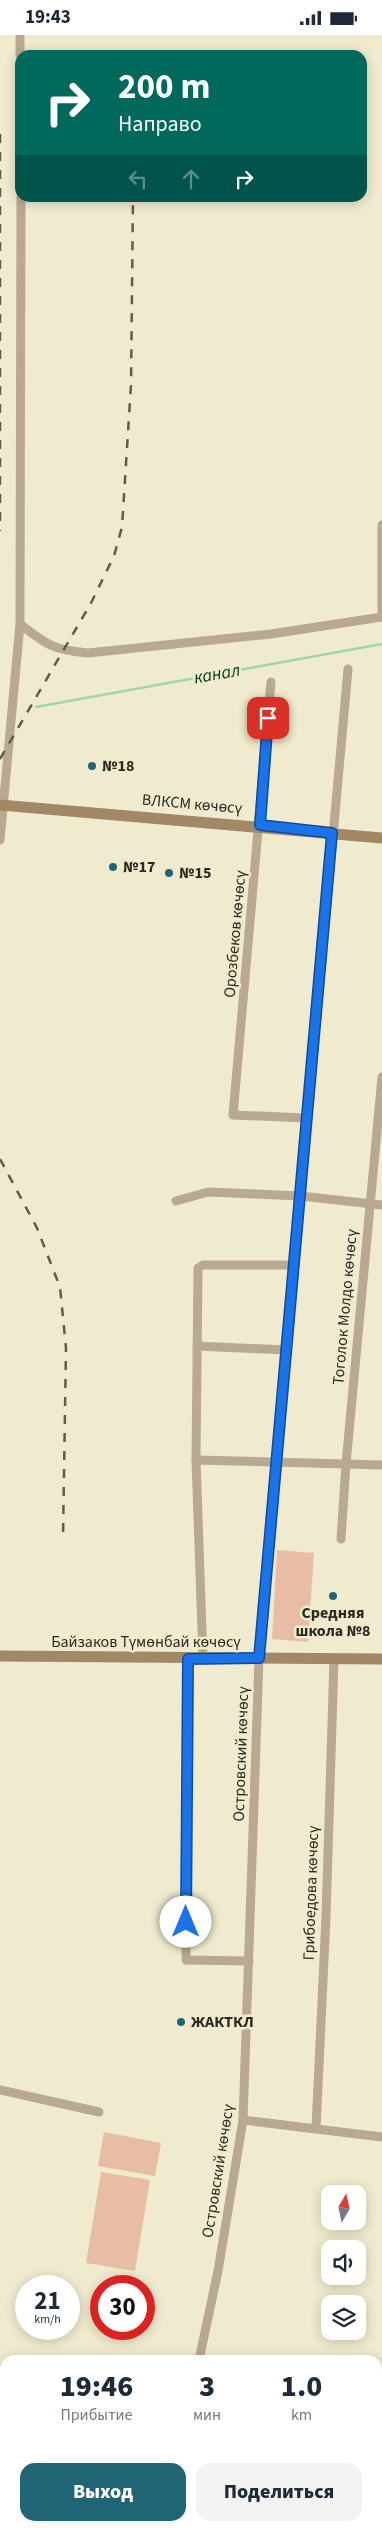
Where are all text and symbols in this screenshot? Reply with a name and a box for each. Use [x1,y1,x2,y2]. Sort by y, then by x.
text: 19:43 [25,4,71,31]
text: 200 m [118,62,210,112]
icon: right [35,70,100,135]
text: Направо [118,108,202,140]
icon: left [124,165,152,193]
icon: ahead [177,165,205,193]
icon: right [230,165,258,193]
water label: канал [192,658,242,690]
pin [247,697,289,739]
icon: arrive [254,704,282,732]
place label: №18 [102,755,134,777]
marker: №18 [86,760,98,772]
street label: ВЛКСМ көчөсү [141,789,244,819]
place label: №17 [123,856,155,878]
marker: №17 [107,861,119,873]
place label: №15 [179,862,211,884]
marker: №15 [163,867,175,879]
street label: Орозбеков көчөсү [218,869,252,998]
street label: Тоголок Молдо көчөсү [327,1228,363,1386]
marker: Средняя школа №8 [327,1590,339,1602]
place label: Средняя школа №8 [296,1602,370,1642]
street label: Байзаков Түмөнбай көчөсү [51,1631,241,1653]
street label: Островский көчөсү [228,1685,254,1822]
street label: Грибоедова көчөсү [298,1825,324,1961]
position arrow [159,1895,211,1947]
place label: ЖАКТКЛ [191,2011,254,2033]
marker: ЖАКТКЛ [175,2016,187,2028]
street label: Островский көчөсү [197,2102,240,2240]
north arrow [321,2185,366,2230]
map controls [321,2185,366,2340]
button: sound [321,2240,366,2285]
speed limit sign: 30 [90,2275,155,2340]
text: 21 [34,2283,61,2319]
button: layers [321,2295,366,2340]
text: km/h [34,2311,61,2328]
text: 19:46 [60,2365,133,2408]
text: 3 [199,2365,215,2408]
text: 1.0 [281,2365,322,2408]
text: Прибытие [60,2404,133,2426]
text: мин [193,2404,221,2426]
text: km [291,2404,312,2426]
button: Выход [20,2463,186,2521]
button: Поделиться [196,2463,362,2521]

